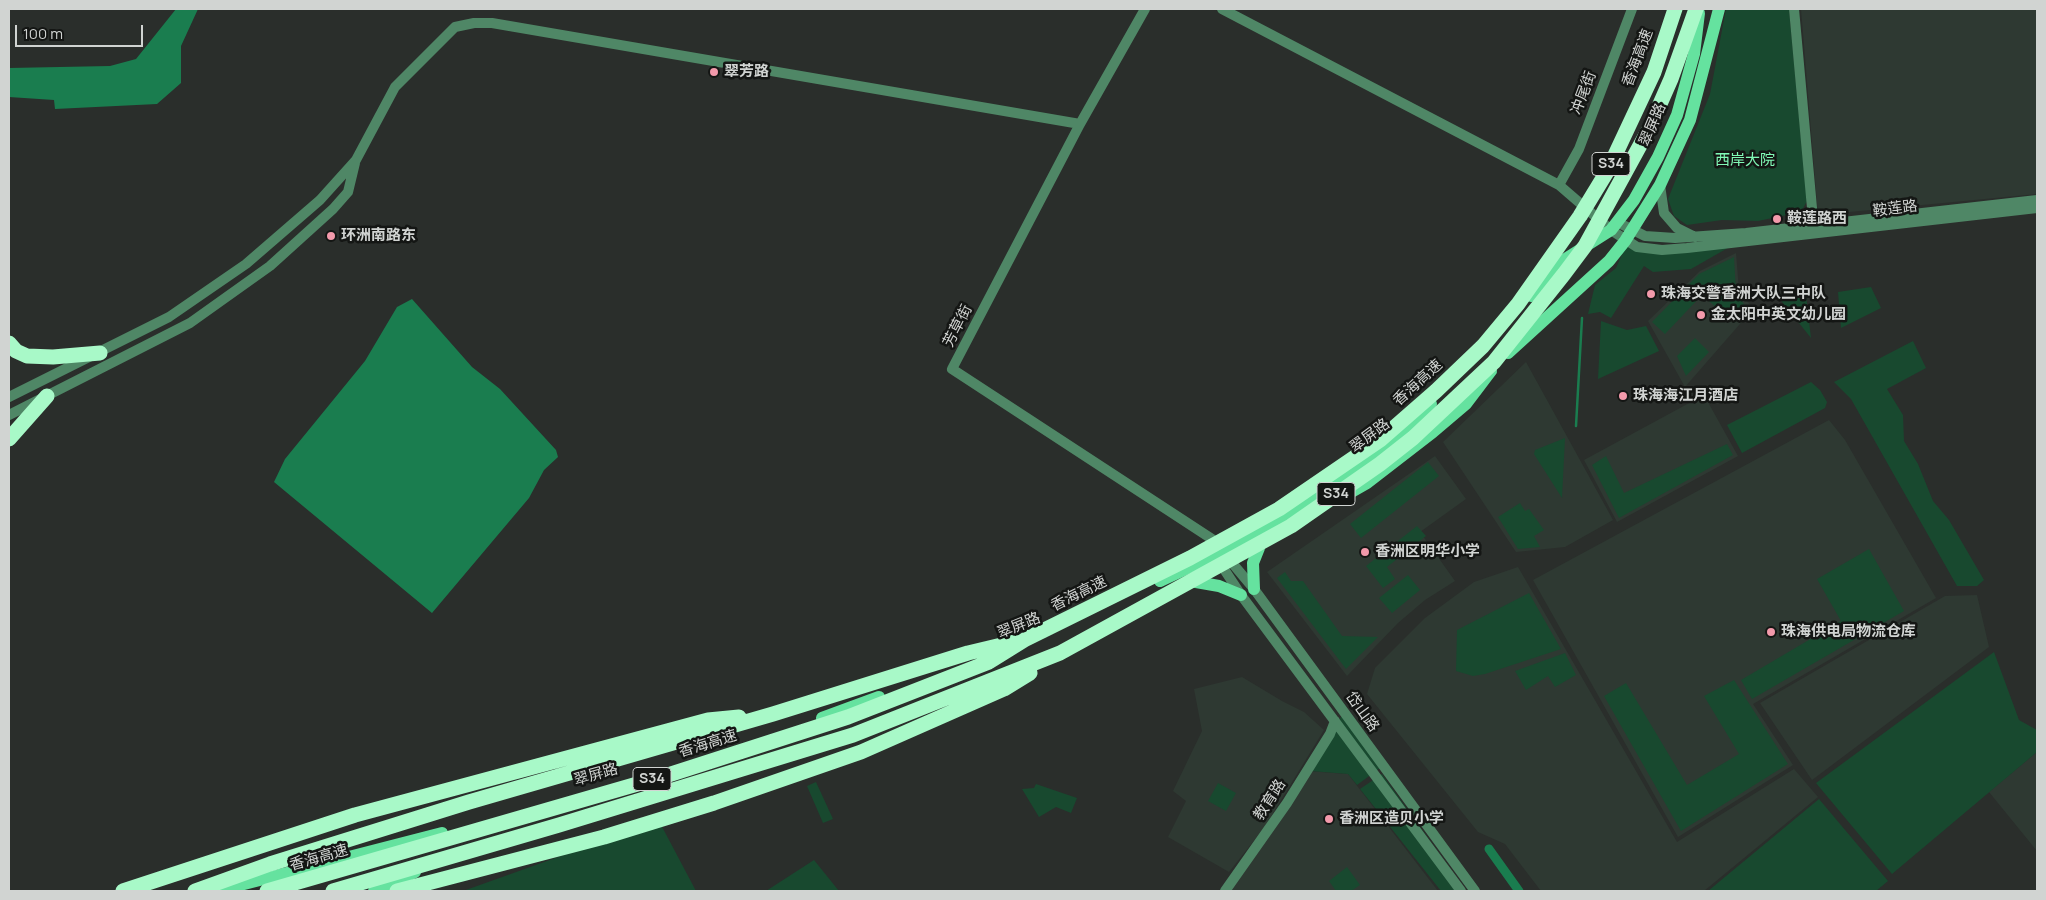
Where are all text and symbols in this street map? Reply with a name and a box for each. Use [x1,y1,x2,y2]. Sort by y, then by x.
scale bar [18,15,145,47]
text: 100 m [23,23,63,44]
street label: 香海高速 [1619,27,1657,89]
place label: 翠芳路 [724,63,769,81]
marker: 翠芳路 [708,66,720,78]
street label: 冲尾街 [1568,69,1600,117]
street label: 翠屏路 [1636,101,1670,149]
road number: S34 [1592,152,1630,175]
park label: 西岸大院 [1715,152,1775,170]
street label: 鞍莲路 [1872,197,1918,221]
place label: 鞍莲路西 [1787,210,1847,228]
marker: 鞍莲路西 [1771,213,1783,225]
place label: 环洲南路东 [341,227,416,245]
marker: 环洲南路东 [325,230,337,242]
place label: 珠海交警香洲大队三中队 [1661,285,1826,303]
marker: 珠海交警香洲大队三中队 [1645,288,1657,300]
street label: 芳草街 [940,302,976,350]
place label: 金太阳中英文幼儿园 [1711,306,1846,324]
marker: 金太阳中英文幼儿园 [1695,309,1707,321]
street label: 香海高速 [1390,356,1446,410]
place label: 珠海海江月酒店 [1633,387,1738,405]
marker: 珠海海江月酒店 [1617,390,1629,402]
street label: 翠屏路 [1347,415,1393,457]
road number: S34 [1317,482,1355,506]
place label: 香洲区明华小学 [1375,543,1480,561]
marker: 香洲区明华小学 [1359,546,1371,558]
street label: 香海高速 [1048,573,1110,615]
street label: 翠屏路 [995,609,1043,643]
place label: 珠海供电局物流仓库 [1781,623,1916,641]
marker: 珠海供电局物流仓库 [1765,626,1777,638]
street label: 岱山路 [1341,689,1383,735]
street label: 香海高速 [677,727,739,761]
street label: 翠屏路 [572,760,620,790]
road number: S34 [633,768,671,791]
street label: 教育路 [1250,776,1290,824]
place label: 香洲区造贝小学 [1339,810,1444,828]
marker: 香洲区造贝小学 [1323,813,1335,825]
street label: 香海高速 [288,841,350,875]

